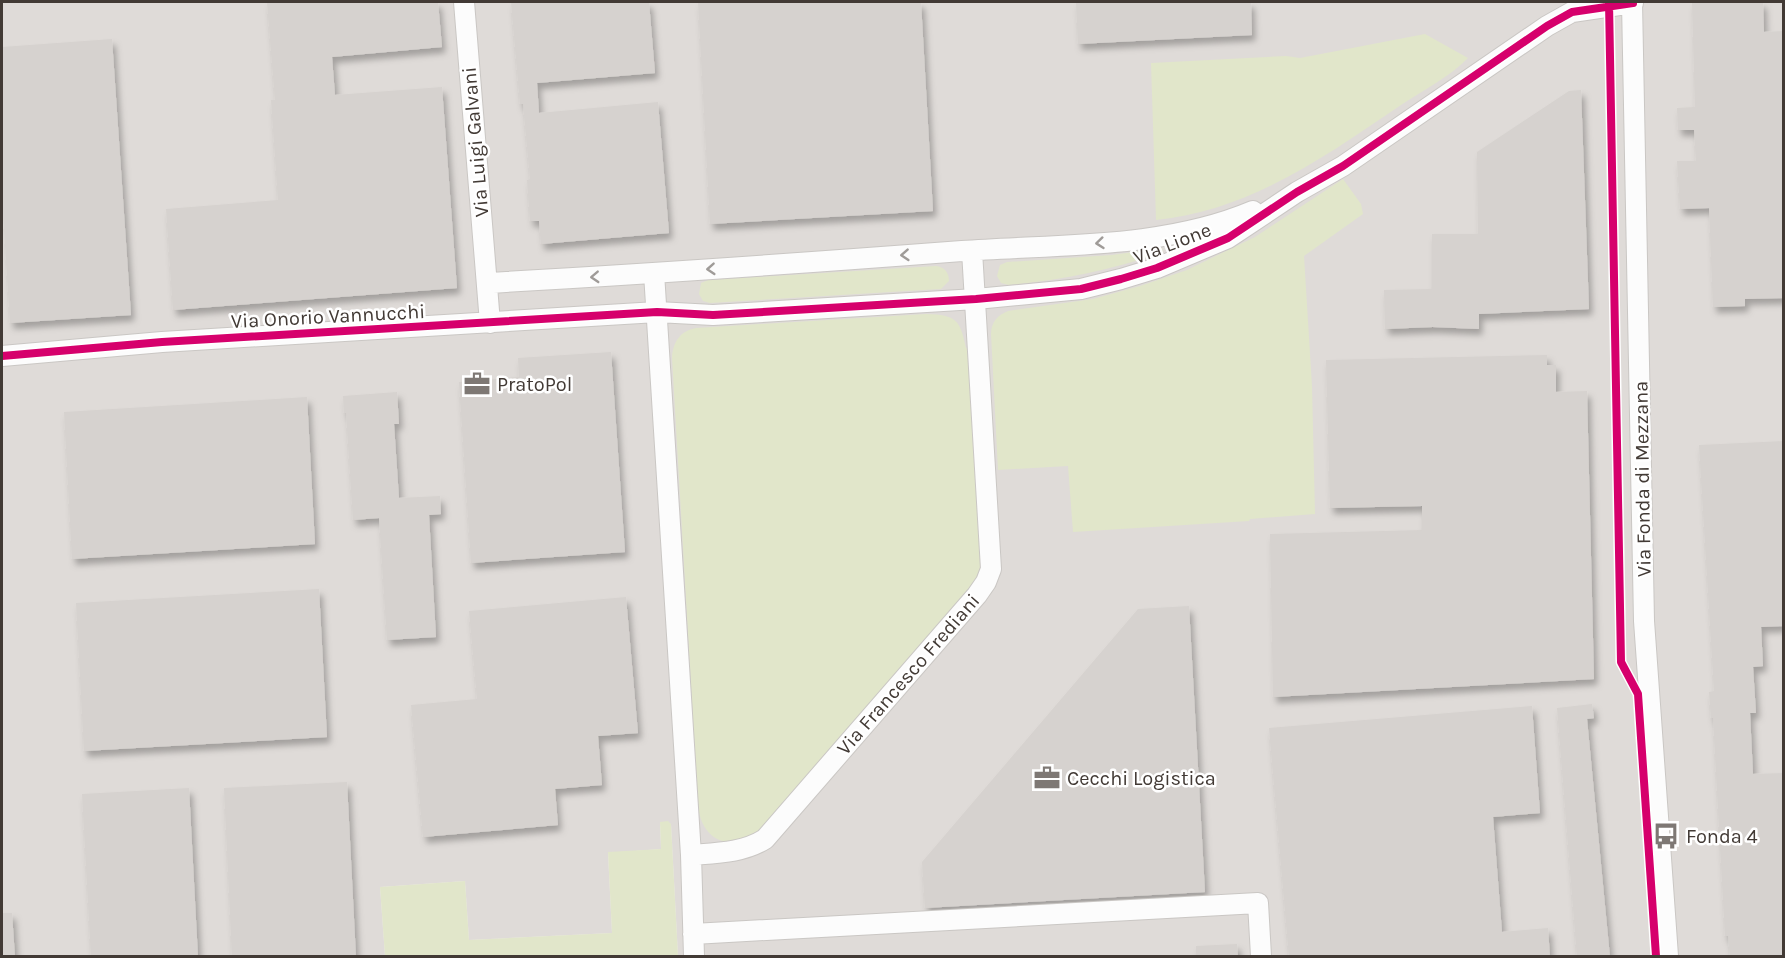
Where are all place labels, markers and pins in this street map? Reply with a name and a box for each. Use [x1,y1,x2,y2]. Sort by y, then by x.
office icon: PratoPol [462,369,492,399]
place label: PratoPol [497,373,572,396]
office icon: Cecchi Logistica [1032,763,1062,793]
place label: Cecchi Logistica [1067,767,1216,790]
bus stop icon: Fonda 4 [1651,821,1681,851]
place label: Fonda 4 [1686,825,1758,848]

